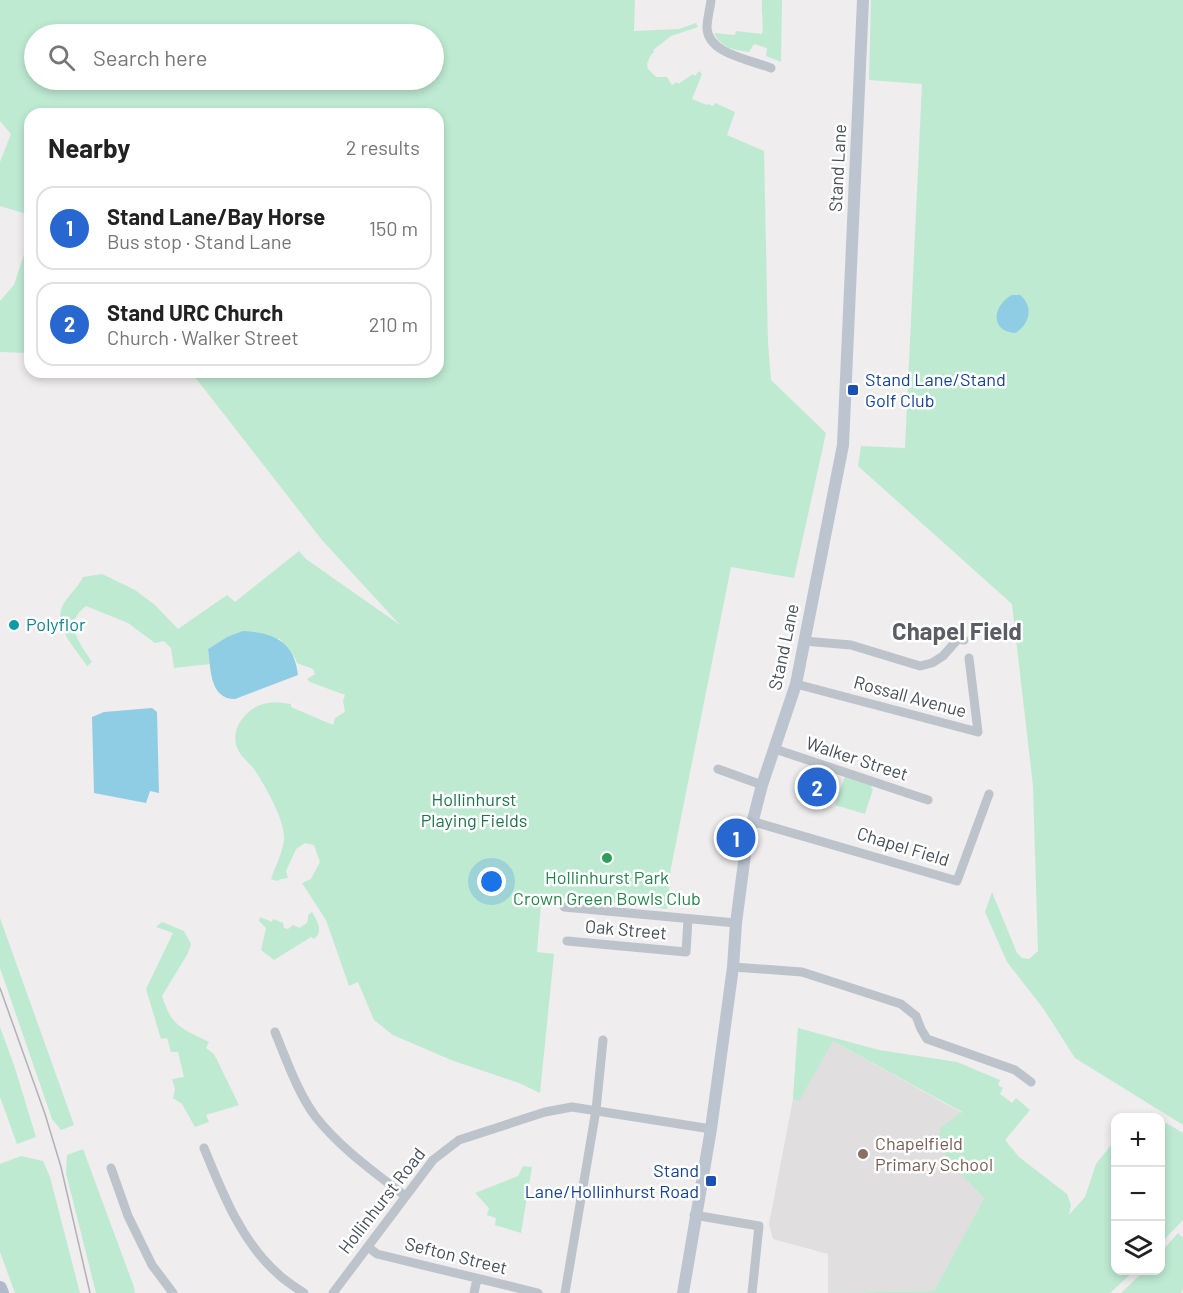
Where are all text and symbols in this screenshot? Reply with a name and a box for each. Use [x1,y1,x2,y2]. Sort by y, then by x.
search box [24,24,444,90]
icon: search [45,41,78,74]
text: Search here [93,44,207,70]
street label: Stand Lane [824,124,850,212]
text: Nearby [48,132,130,163]
text: 2 results [346,135,420,159]
text: Stand Lane/Bay Horse [107,203,325,229]
text: 1 [66,216,73,240]
text: 150 m [369,216,418,240]
text: Bus stop · Stand Lane [107,229,292,253]
text: Stand URC Church [107,299,283,325]
text: 2 [64,312,75,336]
text: 210 m [369,312,418,336]
text: Church · Walker Street [107,325,299,349]
place label: Stand Lane/Stand Golf Club [865,368,1006,411]
marker: Stand Lane/Stand Golf Club [846,383,860,397]
street label: Stand Lane [763,602,803,692]
place label: Polyflor [26,613,86,635]
district label: Chapel Field [892,616,1022,645]
marker: Polyflor [7,618,21,632]
street label: Rossall Avenue [851,670,969,722]
street label: Walker Street [804,731,911,785]
pin: 2 [798,764,836,810]
park label: Hollinhurst Playing Fields [421,788,527,831]
pin: 1 [716,816,756,860]
street label: Chapel Field [854,822,952,871]
marker: Hollinhurst Park Crown Green Bowls Club [600,851,614,865]
place label: Hollinhurst Park Crown Green Bowls Club [513,866,701,909]
your location [477,867,506,896]
street label: Oak Street [584,914,668,944]
map controls [1111,1113,1165,1275]
button: + [1111,1113,1165,1167]
place label: Chapelfield Primary School [875,1132,993,1175]
street label: Hollinhurst Road [333,1143,429,1258]
marker: Chapelfield Primary School [856,1147,870,1161]
place label: Stand Lane/Hollinhurst Road [525,1159,699,1202]
button: − [1111,1167,1165,1221]
marker: Stand Lane/Hollinhurst Road [704,1174,718,1188]
button: layers [1111,1221,1165,1275]
street label: Sefton Street [403,1232,510,1278]

